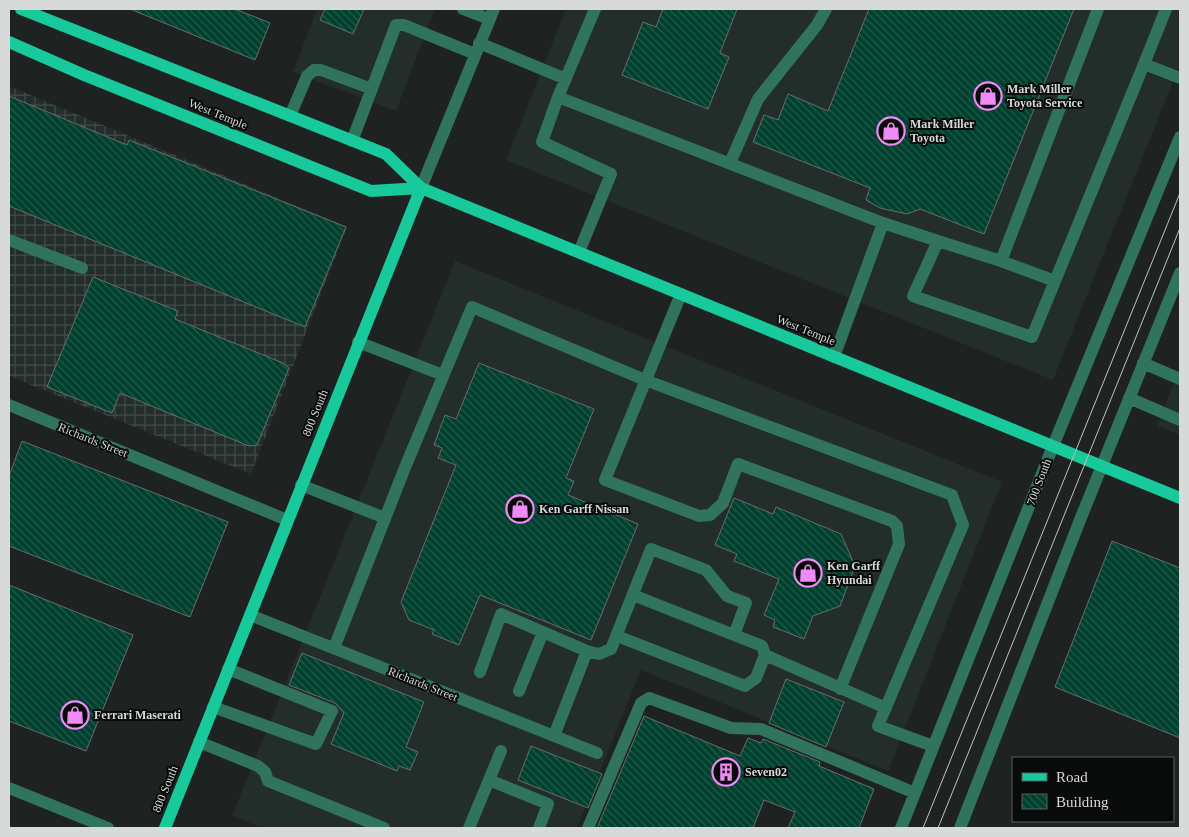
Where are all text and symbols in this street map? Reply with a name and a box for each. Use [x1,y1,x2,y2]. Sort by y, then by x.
shop icon: Mark Miller Toyota Service [973,81,1003,111]
place label: Mark Miller Toyota Service [1007,82,1083,110]
street label: West Temple [186,96,250,132]
shop icon: Mark Miller Toyota [876,116,906,146]
place label: Mark Miller Toyota [910,117,975,145]
street label: West Temple [774,312,838,348]
street label: 800 South [299,388,331,438]
street label: Richards Street [56,420,130,461]
street label: 700 South [1024,457,1054,507]
shop icon: Ken Garff Nissan [505,494,535,524]
place label: Ken Garff Nissan [539,502,629,516]
shop icon: Ken Garff Hyundai [793,558,823,588]
place label: Ken Garff Hyundai [827,559,881,587]
street label: Richards Street [386,664,460,705]
shop icon: Ferrari Maserati [60,700,90,730]
place label: Ferrari Maserati [94,708,182,722]
building icon: Seven02 [711,757,741,787]
legend [1012,757,1174,822]
street label: 800 South [149,764,181,814]
place label: Seven02 [745,765,787,779]
text: Road [1056,769,1088,785]
text: Building [1056,794,1109,810]

